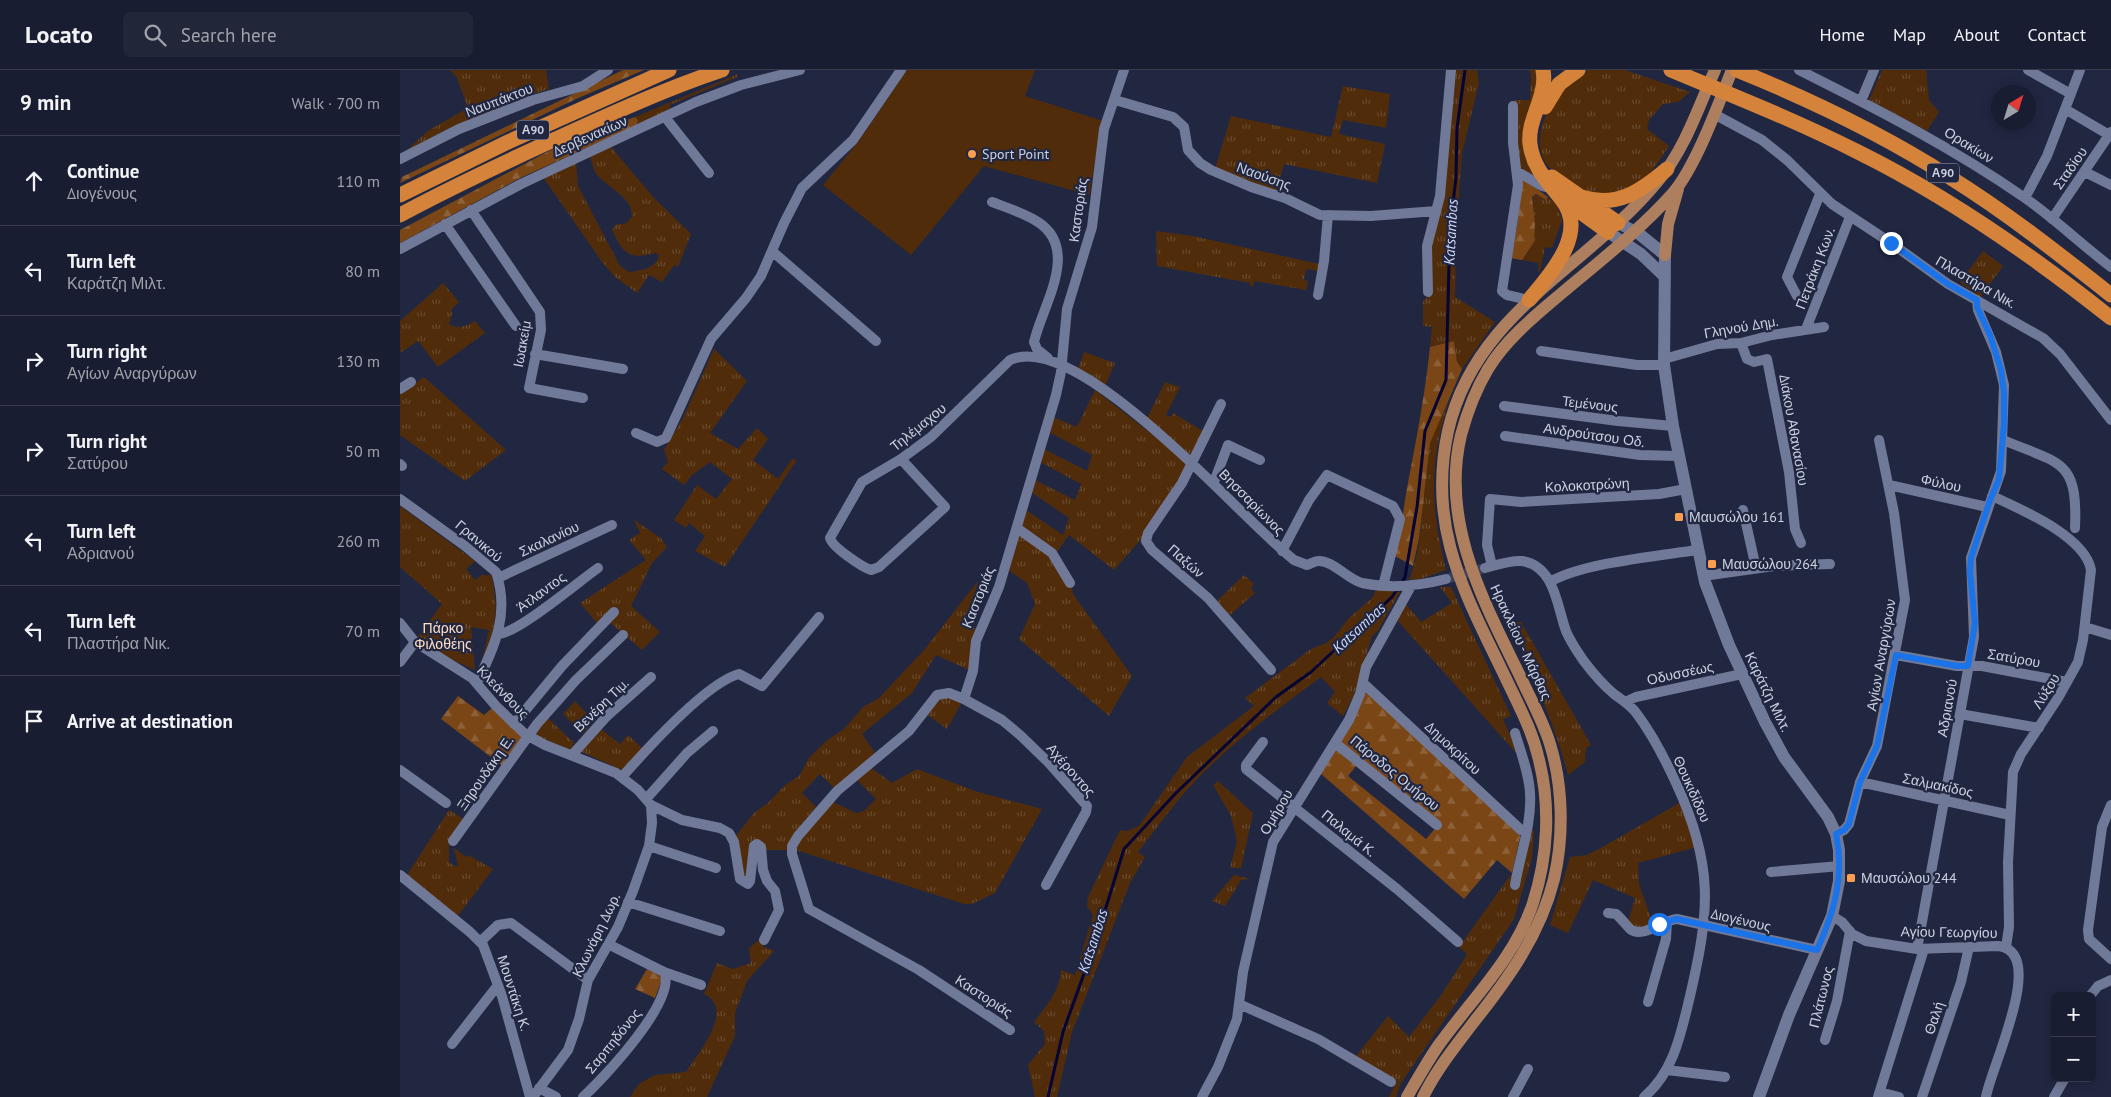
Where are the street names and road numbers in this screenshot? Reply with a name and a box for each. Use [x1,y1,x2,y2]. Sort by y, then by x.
street label: Ναυπάκτου [463,79,535,121]
street label: Δερβενακίων [550,112,630,160]
road number: Α90 [517,120,549,140]
street label: Ορακίων [1941,123,1997,167]
street label: Σταδίου [2049,143,2091,193]
street label: Ναούσης [1234,158,1294,194]
road number: Α90 [1927,164,1959,182]
street label: Καστοριάς [1065,176,1091,243]
street label: Πετράκη Κων. [1791,224,1839,312]
street label: Πλαστήρα Νικ. [1933,252,2019,312]
street label: Γληνού Δημ. [1702,312,1780,342]
street label: Ιωακείμ [509,319,535,369]
street label: Διάκου Αθανασίου [1775,373,1813,487]
street label: Τεμένους [1561,392,1619,416]
street label: Τηλέμαχου [886,399,950,455]
street label: Ανδρούτσου Οδ. [1542,419,1646,451]
street label: Βησσαρίωνος [1215,465,1289,539]
street label: Φύλου [1919,470,1963,496]
street label: Κολοκοτρώνη [1544,474,1630,496]
street label: Γρανικού [452,516,506,566]
street label: Σκαλανίου [516,517,582,561]
street label: Παξών [1164,540,1208,582]
street label: Καστοριάς [957,563,999,630]
street label: Άτλαντος [513,568,569,616]
street label: Ηρακλείου - Μάρθας [1486,581,1556,703]
street label: Αγίων Αναργύρων [1862,598,1900,712]
street label: Σατύρου [1986,645,2042,671]
street label: Καράτζη Μιλτ. [1741,649,1795,735]
street label: Οδυσσέως [1645,657,1715,689]
street label: Κλεάνθους [473,661,533,723]
street label: Λύξου [2028,670,2064,712]
street label: Βενέρη Τιμ. [570,674,632,736]
street label: Αδριανού [1933,678,1961,738]
street label: Δημοκρίτου [1421,718,1485,778]
street label: Πάροδος Ομήρου [1347,731,1443,815]
street label: Ξηρουδάκη Ε. [453,732,517,814]
street label: Αχέροντος [1043,739,1099,801]
street label: Θουκιδίδου [1669,753,1715,825]
street label: Σαλμακίδος [1901,769,1975,801]
street label: Ομήρου [1255,786,1297,838]
street label: Παλαμά Κ. [1318,806,1380,860]
street label: Κλωνάρη Δωρ. [568,890,624,980]
street label: Διογένους [1709,904,1773,936]
street label: Αγίου Γεωργίου [1900,922,1998,942]
street label: Μουντάκη Κ. [493,953,535,1033]
street label: Πλάτωνος [1805,964,1837,1030]
street label: Καστοριάς [952,971,1016,1021]
street label: Θαλή [1920,999,1948,1037]
street label: Σαρπηδόνος [581,1004,645,1077]

